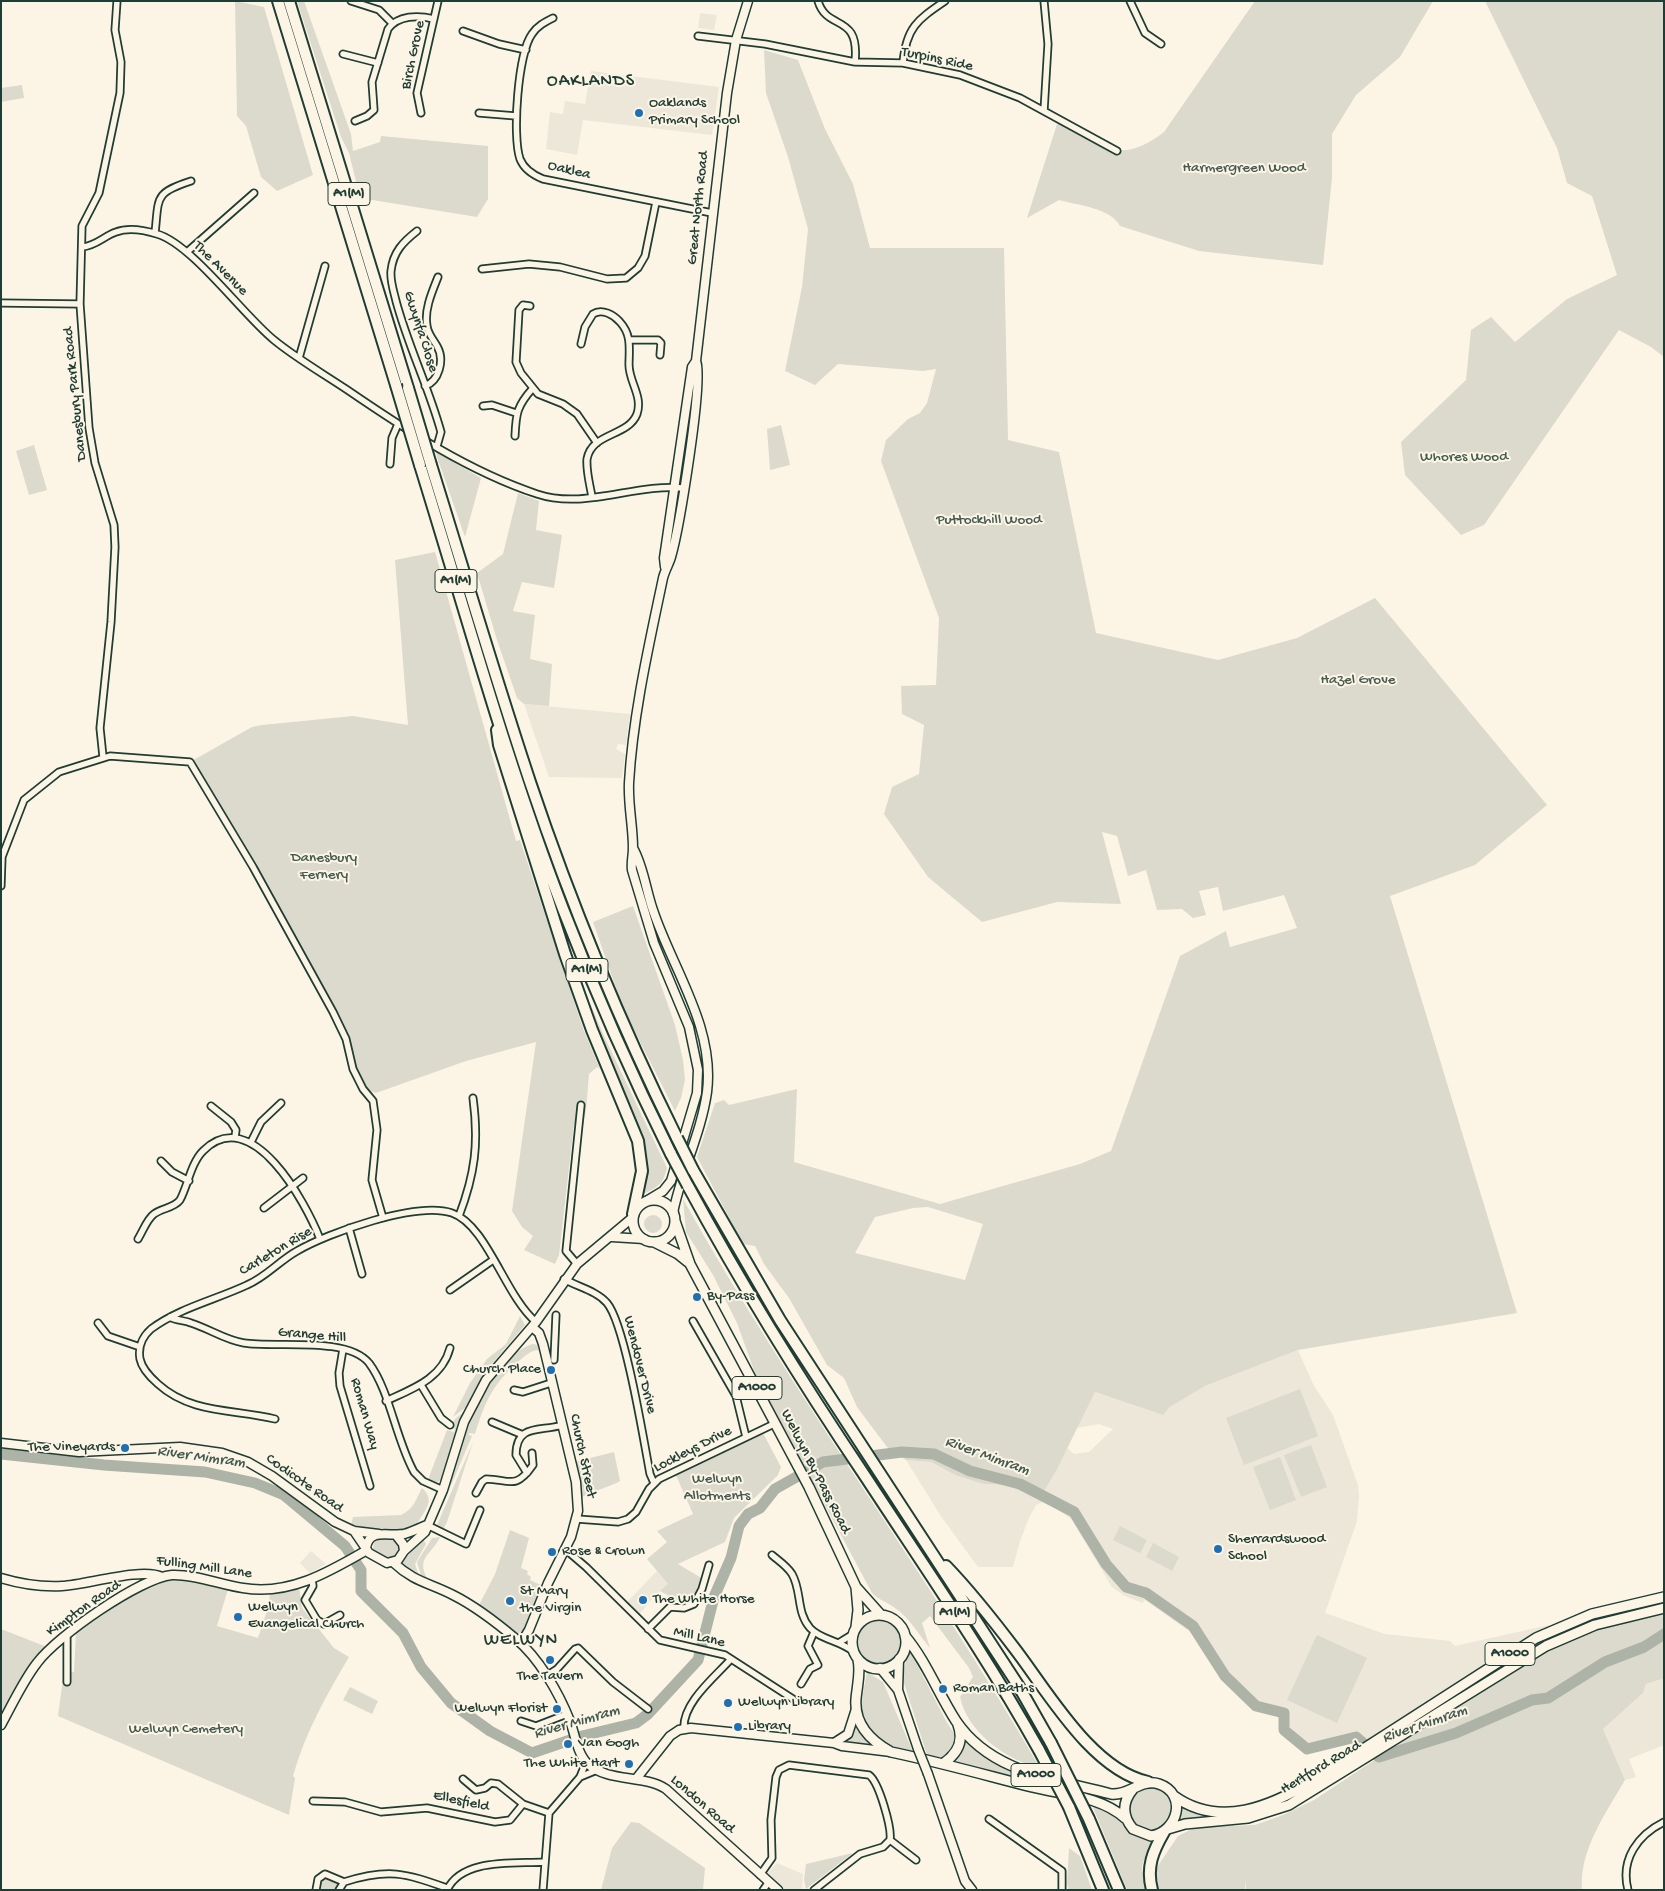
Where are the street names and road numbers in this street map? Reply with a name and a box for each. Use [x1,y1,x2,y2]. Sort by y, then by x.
street label: Birch Grove [398,19,430,91]
street label: Turpins Ride [900,44,974,76]
street label: Great North Road [684,150,714,266]
street label: Oaklea [546,157,592,185]
road number: A1(M) [328,182,370,205]
street label: The Avenue [189,238,251,300]
street label: Gwynfa Close [398,289,442,375]
street label: Danesbury Park Road [60,326,92,462]
road number: A1(M) [435,570,477,592]
road number: A1(M) [566,958,608,982]
street label: Carleton Rise [236,1223,316,1281]
street label: Wendover Drive [618,1314,660,1416]
street label: Grange Hill [277,1324,347,1348]
street label: Roman Way [345,1376,383,1452]
road number: A1000 [732,1376,782,1400]
street label: Welwyn By-Pass Road [776,1407,854,1537]
street label: Church Street [564,1412,600,1500]
street label: Lockleys Drive [651,1423,735,1477]
street label: Codicote Road [262,1451,346,1517]
street label: Fulling Mill Lane [155,1552,253,1584]
street label: Kimpton Road [43,1577,125,1641]
road number: A1(M) [934,1602,976,1625]
street label: Mill Lane [671,1623,727,1653]
road number: A1000 [1485,1642,1535,1666]
street label: Hertford Road [1278,1737,1364,1799]
road number: A1000 [1011,1764,1061,1786]
street label: London Road [666,1772,738,1838]
street label: Ellesfield [431,1787,491,1817]

